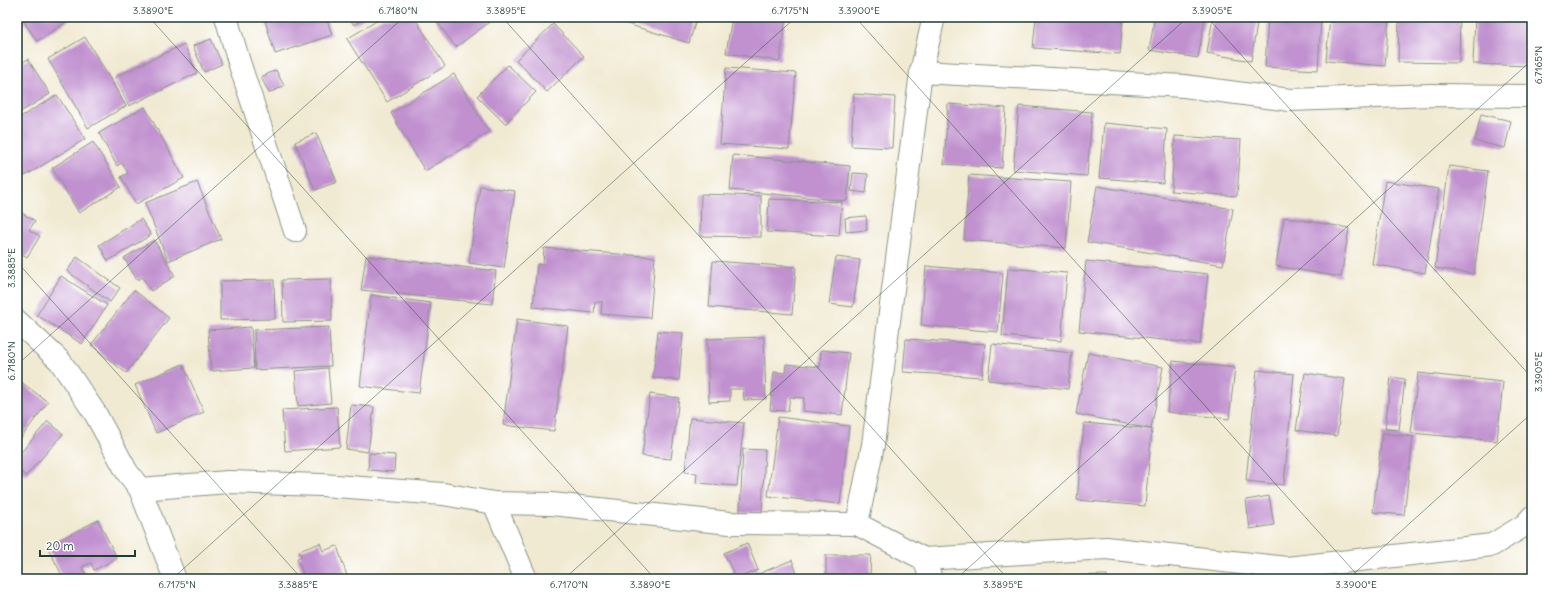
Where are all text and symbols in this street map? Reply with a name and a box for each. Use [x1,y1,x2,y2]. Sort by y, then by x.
text: 3.3890°E [133,4,173,17]
text: 6.7180°N [378,4,418,17]
text: 3.3895°E [486,4,526,17]
text: 6.7175°N [771,4,809,17]
text: 3.3900°E [838,4,880,17]
text: 3.3905°E [1192,4,1232,17]
text: 6.7165°N [1532,46,1545,84]
text: 3.3885°E [5,248,18,288]
text: 6.7180°N [5,341,18,381]
text: 3.3905°E [1532,352,1545,392]
scale bar [40,532,135,558]
text: 20 m [46,538,74,553]
text: 6.7175°N [158,578,196,591]
text: 3.3885°E [278,578,318,591]
text: 6.7170°N [550,578,588,591]
text: 3.3890°E [630,578,670,591]
text: 3.3895°E [983,578,1023,591]
text: 3.3900°E [1335,578,1377,591]

